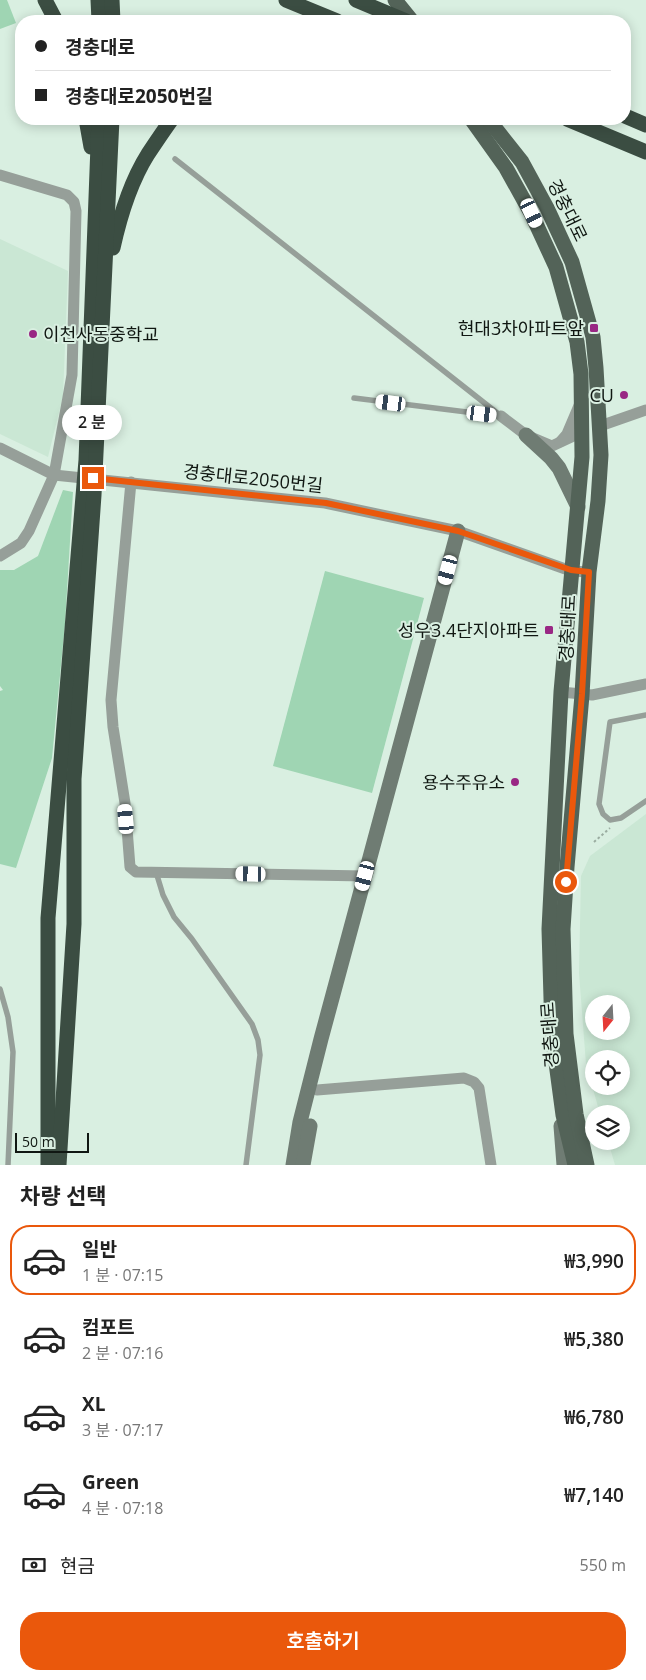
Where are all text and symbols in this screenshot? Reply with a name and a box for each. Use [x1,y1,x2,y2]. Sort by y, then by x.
text: 경충대로 [65,34,135,60]
text: 경충대로2050번길 [65,83,213,109]
street label: 경충대로 [543,175,593,245]
car [518,196,545,230]
place label: 현대3차아파트앞 [458,316,584,340]
place label: 이천사동중학교 [43,322,159,346]
marker: 현대3차아파트앞 [588,322,600,334]
marker: 이천사동중학교 [27,328,39,340]
place label: CU [590,383,614,407]
marker: CU [618,389,630,401]
car [375,394,406,412]
car [466,405,497,423]
callout: 2 분 [63,406,123,440]
text: 2 분 [78,411,106,433]
street label: 경충대로2050번길 [182,459,324,497]
route end [82,467,104,489]
car [436,554,459,586]
street label: 경충대로 [553,594,581,662]
place label: 성우3.4단지아파트 [398,618,539,642]
marker: 성우3.4단지아파트 [543,624,555,636]
place label: 용수주유소 [422,770,505,794]
marker: 용수주유소 [509,776,521,788]
car [117,803,134,835]
car [353,860,376,892]
car [235,866,266,882]
route start [555,871,577,893]
north arrow [585,995,630,1040]
map controls [585,995,630,1150]
street label: 경충대로 [535,1001,563,1069]
button: locate [585,1050,630,1095]
button: layers [585,1105,630,1150]
scale bar [15,1130,89,1153]
text: 50 m [22,1132,55,1151]
text: 차량 선택 [20,1180,107,1210]
text: 일반 [82,1236,117,1262]
icon: car [22,1238,67,1283]
text: ₩3,990 [564,1248,624,1274]
text: 1 분 · 07:15 [82,1264,163,1286]
text: 컴포트 [82,1314,134,1340]
icon: car [22,1316,67,1361]
text: ₩5,380 [564,1326,624,1352]
text: 2 분 · 07:16 [82,1342,163,1364]
text: XL [82,1391,105,1417]
icon: car [22,1394,67,1439]
text: ₩6,780 [564,1404,624,1430]
text: 3 분 · 07:17 [82,1419,163,1441]
text: Green [82,1469,139,1495]
icon: car [22,1472,67,1517]
text: ₩7,140 [564,1482,624,1508]
text: 4 분 · 07:18 [82,1497,163,1519]
icon: cash [20,1551,48,1579]
text: 현금 [60,1553,95,1579]
text: 550 m [580,1554,626,1576]
button: 호출하기 [20,1612,626,1670]

